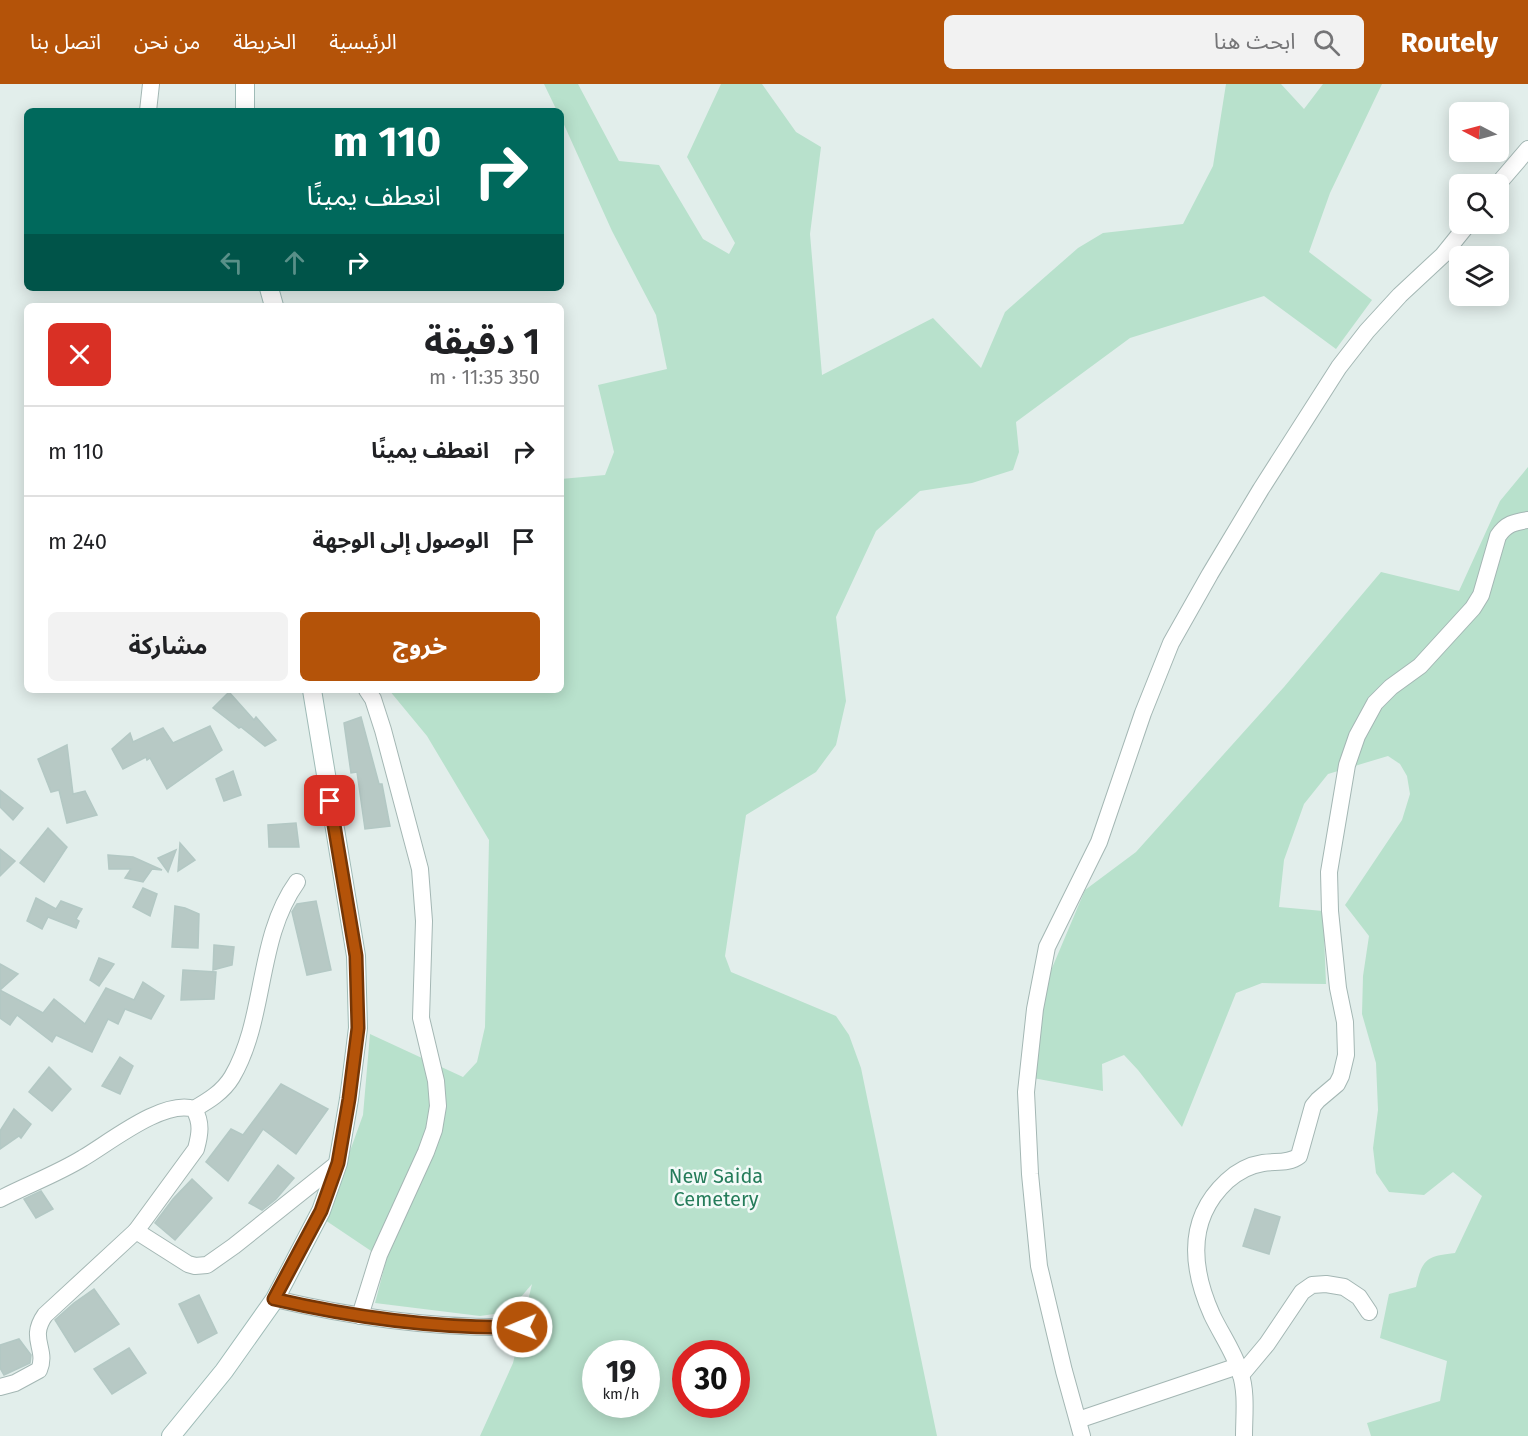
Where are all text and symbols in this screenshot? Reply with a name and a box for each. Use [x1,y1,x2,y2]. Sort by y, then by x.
search box [944,15,1364,69]
icon: search [1310,26,1343,59]
text: Routely [1400,26,1498,59]
text: ابحث هنا [1214,28,1295,55]
text: اتصل بنا [30,29,101,55]
text: من نحن [134,29,200,55]
text: الخريطة [233,29,296,55]
text: الرئيسية [329,29,397,55]
north arrow [1449,102,1509,162]
map controls [1449,102,1509,306]
text: 110 m [333,117,441,167]
icon: right [462,132,540,210]
button: search [1449,174,1509,234]
text: انعطف يمينًا [306,180,441,212]
icon: left [215,246,248,279]
icon: ahead [278,246,311,279]
icon: right [341,246,374,279]
button: layers [1449,246,1509,306]
text: 1 دقيقة [424,320,540,364]
button: close [48,323,111,386]
text: 350 m · 11:35 [429,365,540,389]
icon: right [507,435,540,468]
text: انعطف يمينًا [371,437,489,464]
text: 110 m [48,438,104,465]
icon: arrive [507,525,540,558]
text: الوصول إلى الوجهة [312,527,489,554]
text: 240 m [48,528,107,555]
button: مشاركة [48,612,288,681]
button: خروج [300,612,540,681]
pin [304,775,355,826]
icon: arrive [313,784,346,817]
park label: New Saida Cemetery [669,1164,763,1211]
position arrow [490,1295,554,1359]
speed limit sign: 30 [672,1340,750,1418]
text: 19 [606,1354,636,1390]
text: km/h [602,1385,640,1403]

